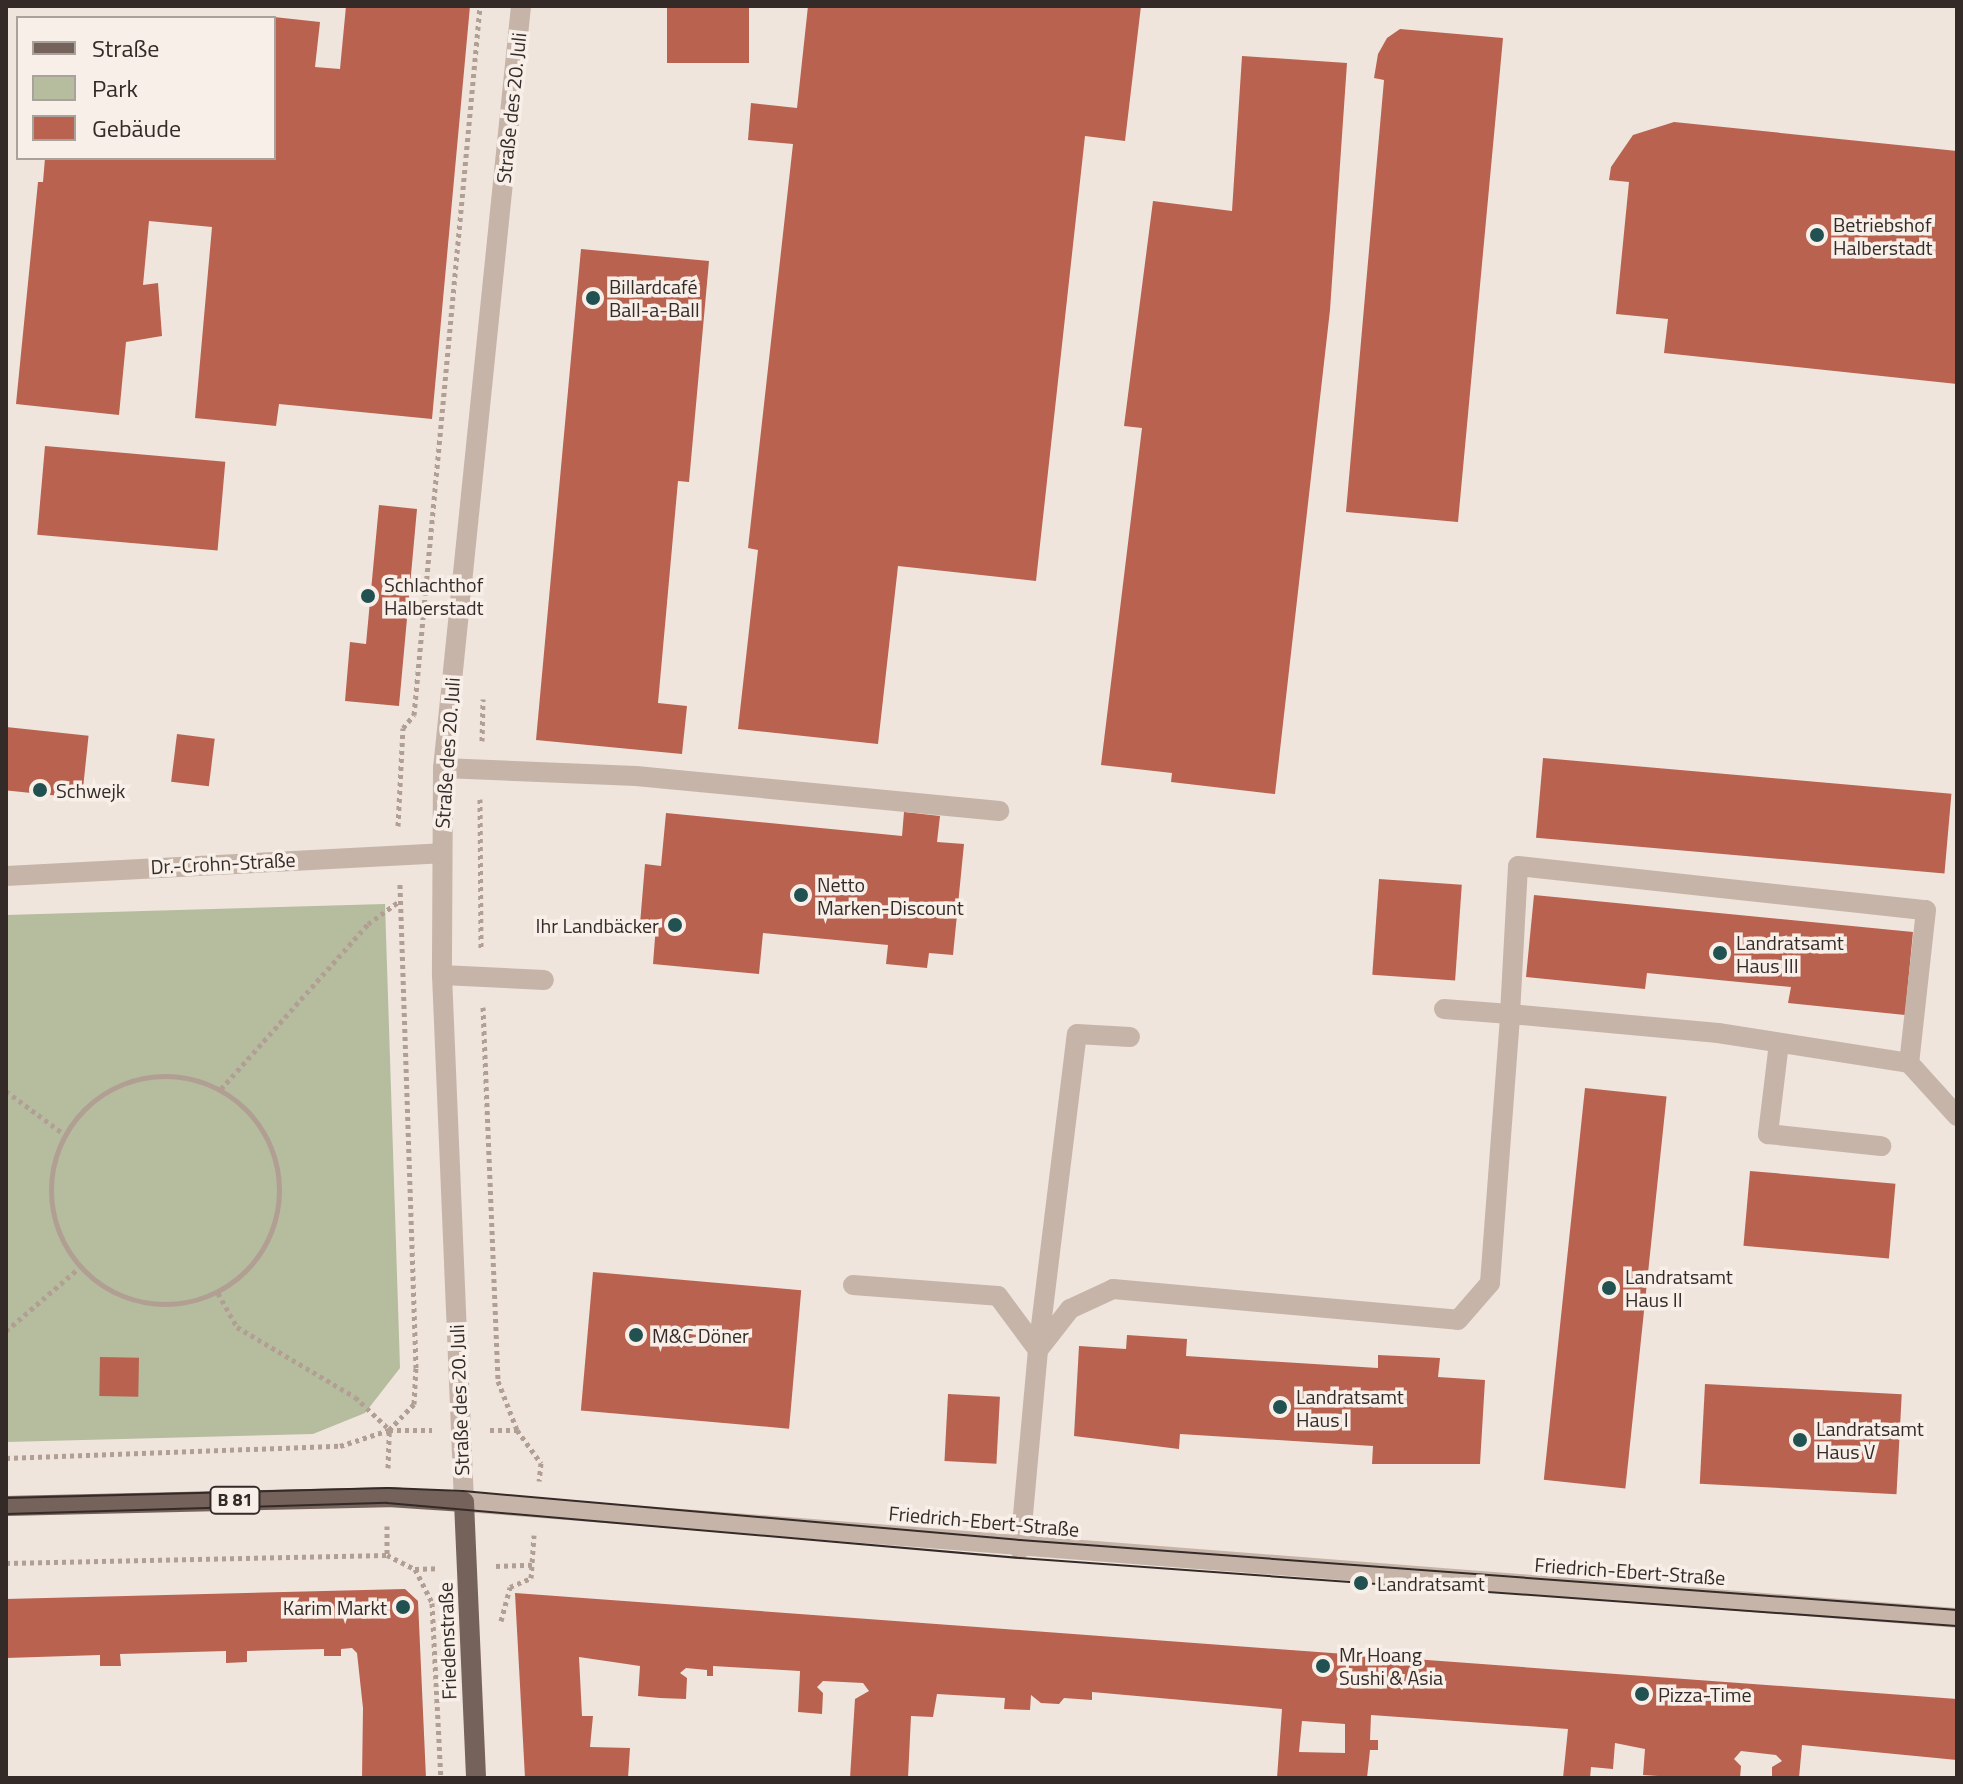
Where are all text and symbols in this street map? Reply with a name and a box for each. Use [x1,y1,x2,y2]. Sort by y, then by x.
legend [16,16,276,160]
text: Straße [92,30,159,66]
street label: Straße des 20. Juli [491,31,531,185]
text: Park [92,70,138,106]
text: Gebäude [92,110,181,146]
place label: Betriebshof Halberstadt [1833,212,1933,259]
marker: Betriebshof Halberstadt [1808,226,1826,244]
place label: Billardcafé Ball-a-Ball [609,274,700,321]
marker: Billardcafé Ball-a-Ball [584,289,602,307]
place label: Schlachthof Halberstadt [384,572,484,619]
marker: Schlachthof Halberstadt [359,587,377,605]
street label: Straße des 20. Juli [430,677,464,829]
place label: Schwejk [56,778,125,802]
marker: Schwejk [31,781,49,799]
street label: Dr.-Crohn-Straße [150,847,296,879]
place label: Netto Marken-Discount [817,872,964,919]
marker: Netto Marken-Discount [792,886,810,904]
place label: Ihr Landbäcker [536,913,659,937]
marker: Ihr Landbäcker [666,916,684,934]
place label: Landratsamt Haus III [1736,930,1844,977]
marker: Landratsamt Haus III [1711,944,1729,962]
place label: Landratsamt Haus II [1625,1264,1733,1311]
marker: Landratsamt Haus II [1600,1279,1618,1297]
place label: M&C Döner [652,1323,749,1347]
street label: Straße des 20. Juli [444,1324,474,1476]
marker: M&C Döner [627,1326,645,1344]
place label: Landratsamt Haus I [1296,1384,1404,1431]
marker: Landratsamt Haus I [1271,1398,1289,1416]
place label: Landratsamt Haus V [1816,1416,1924,1463]
marker: Landratsamt Haus V [1791,1431,1809,1449]
road number: B 81 [209,1486,261,1514]
street label: Friedrich-Ebert-Straße [888,1501,1080,1541]
street label: Friedrich-Ebert-Straße [1534,1552,1726,1590]
place label: Landratsamt [1377,1571,1485,1595]
marker: Landratsamt [1352,1574,1370,1592]
street label: Friedenstraße [433,1582,461,1700]
place label: Karim Markt [283,1595,387,1619]
marker: Karim Markt [394,1598,412,1616]
place label: Mr Hoang Sushi & Asia [1339,1642,1443,1689]
marker: Mr Hoang Sushi & Asia [1314,1657,1332,1675]
place label: Pizza-Time [1658,1682,1752,1706]
marker: Pizza-Time [1633,1685,1651,1703]

